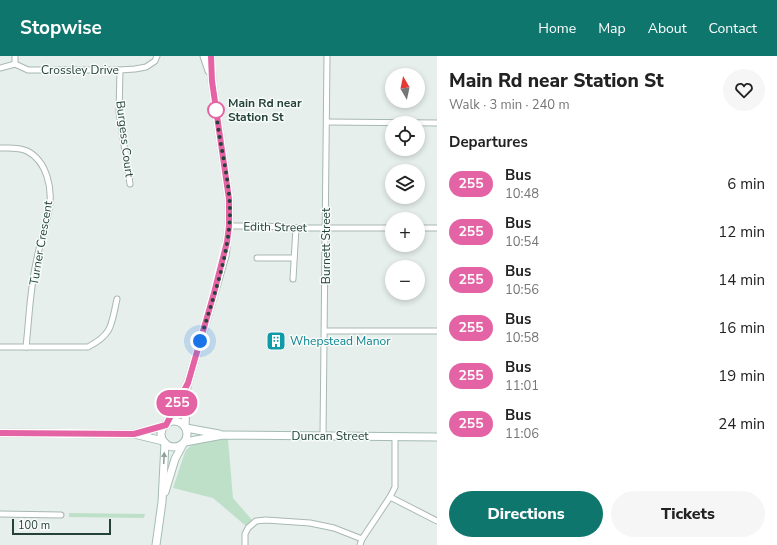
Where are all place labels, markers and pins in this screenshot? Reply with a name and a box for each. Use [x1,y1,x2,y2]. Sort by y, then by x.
place label: Main Rd near Station St [228,95,302,125]
marker: Main Rd near Station St [207,101,225,119]
building icon: Whepstead Manor [265,330,287,352]
place label: Whepstead Manor [290,333,391,349]

